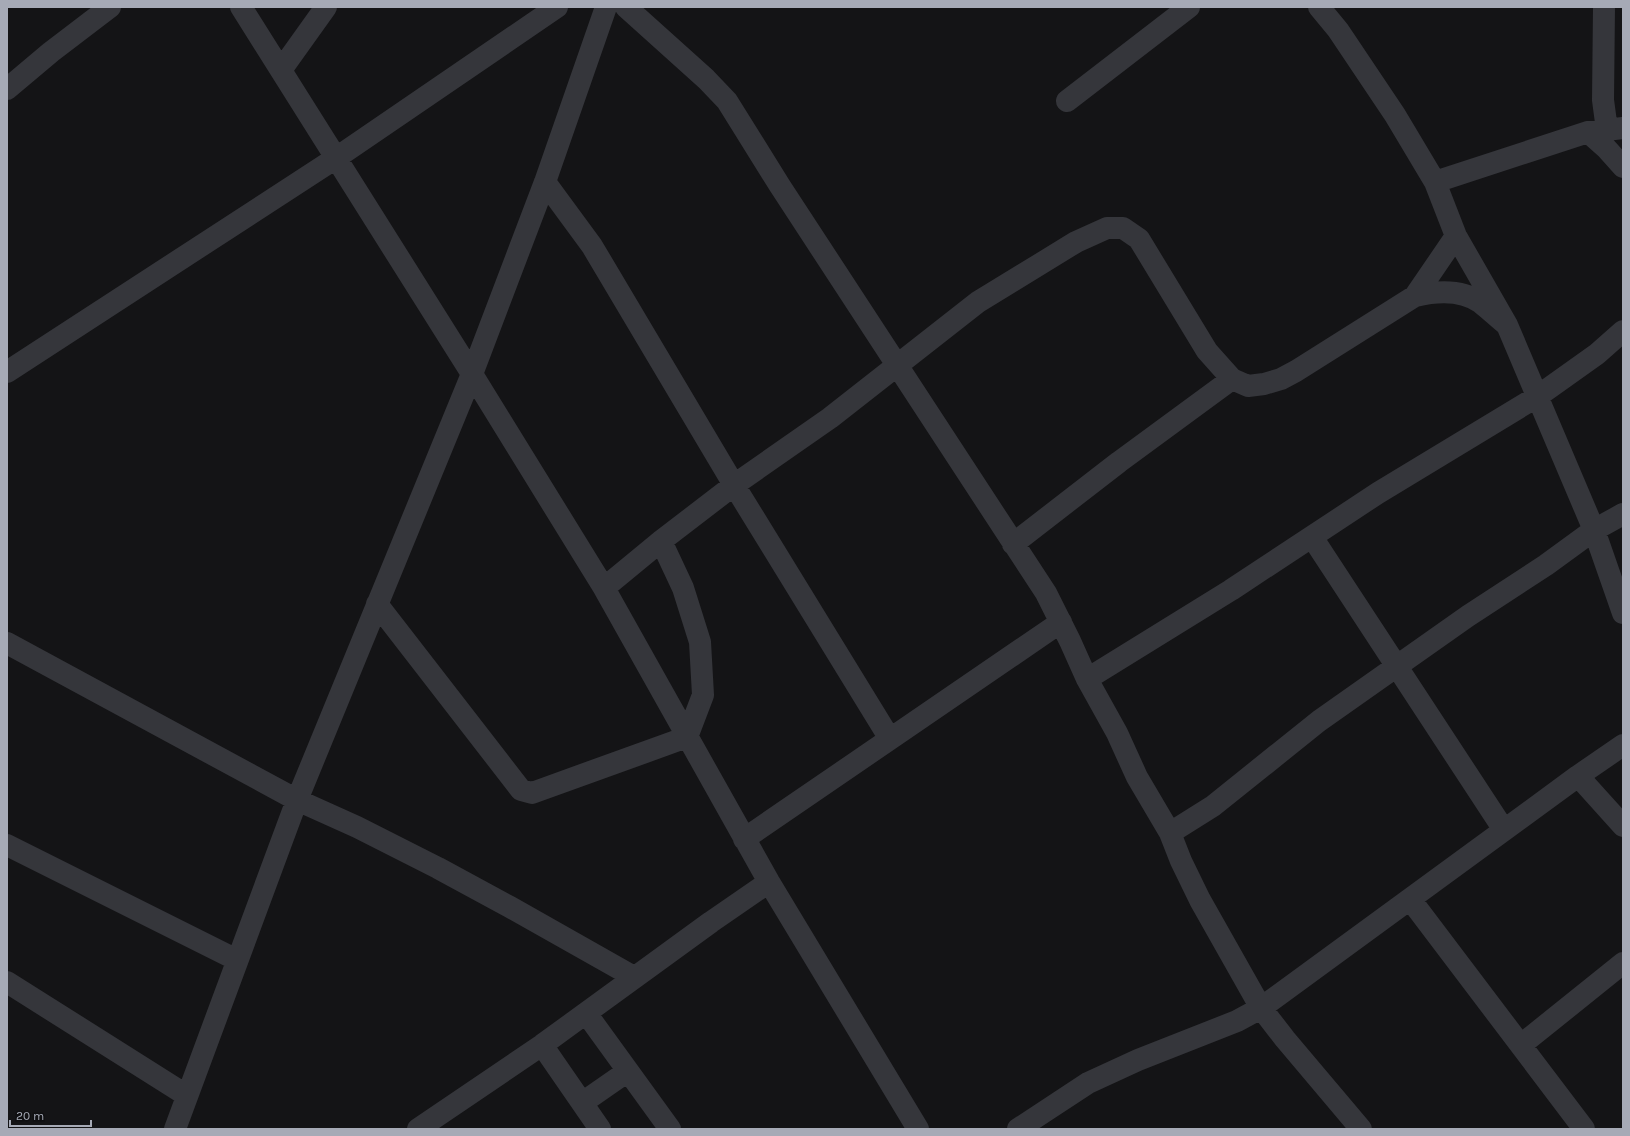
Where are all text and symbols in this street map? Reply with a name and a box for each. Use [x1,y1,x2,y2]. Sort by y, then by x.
scale bar [10,1102,91,1128]
text: 20 m [16,1109,44,1123]

